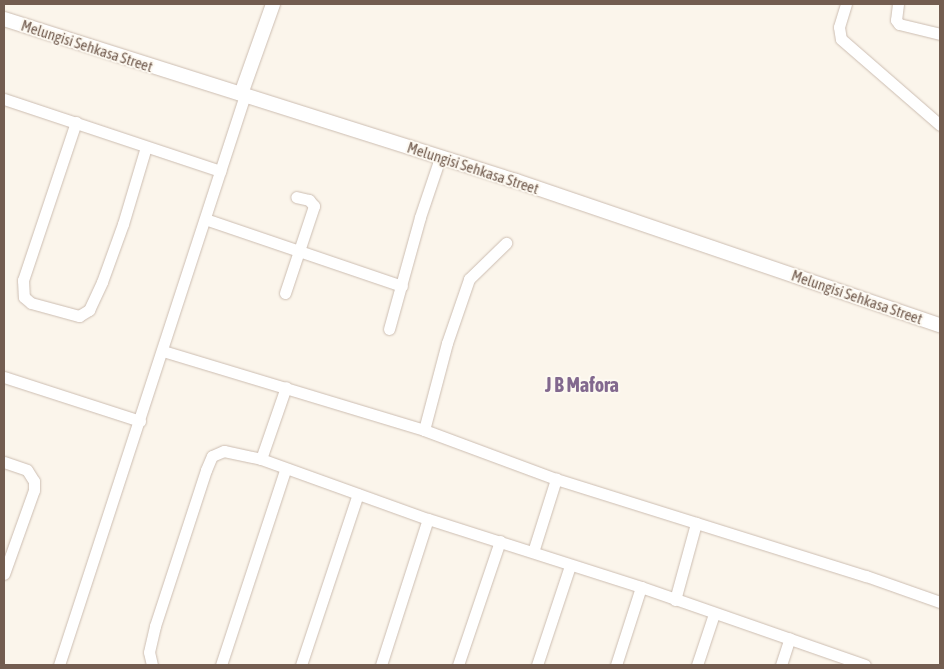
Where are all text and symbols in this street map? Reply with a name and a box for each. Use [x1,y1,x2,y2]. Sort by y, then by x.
street label: Melungisi Sehkasa Street [19,16,155,76]
street label: Melungisi Sehkasa Street [405,138,541,198]
street label: Melungisi Sehkasa Street [789,266,925,328]
district label: J B Mafora [545,372,619,396]

